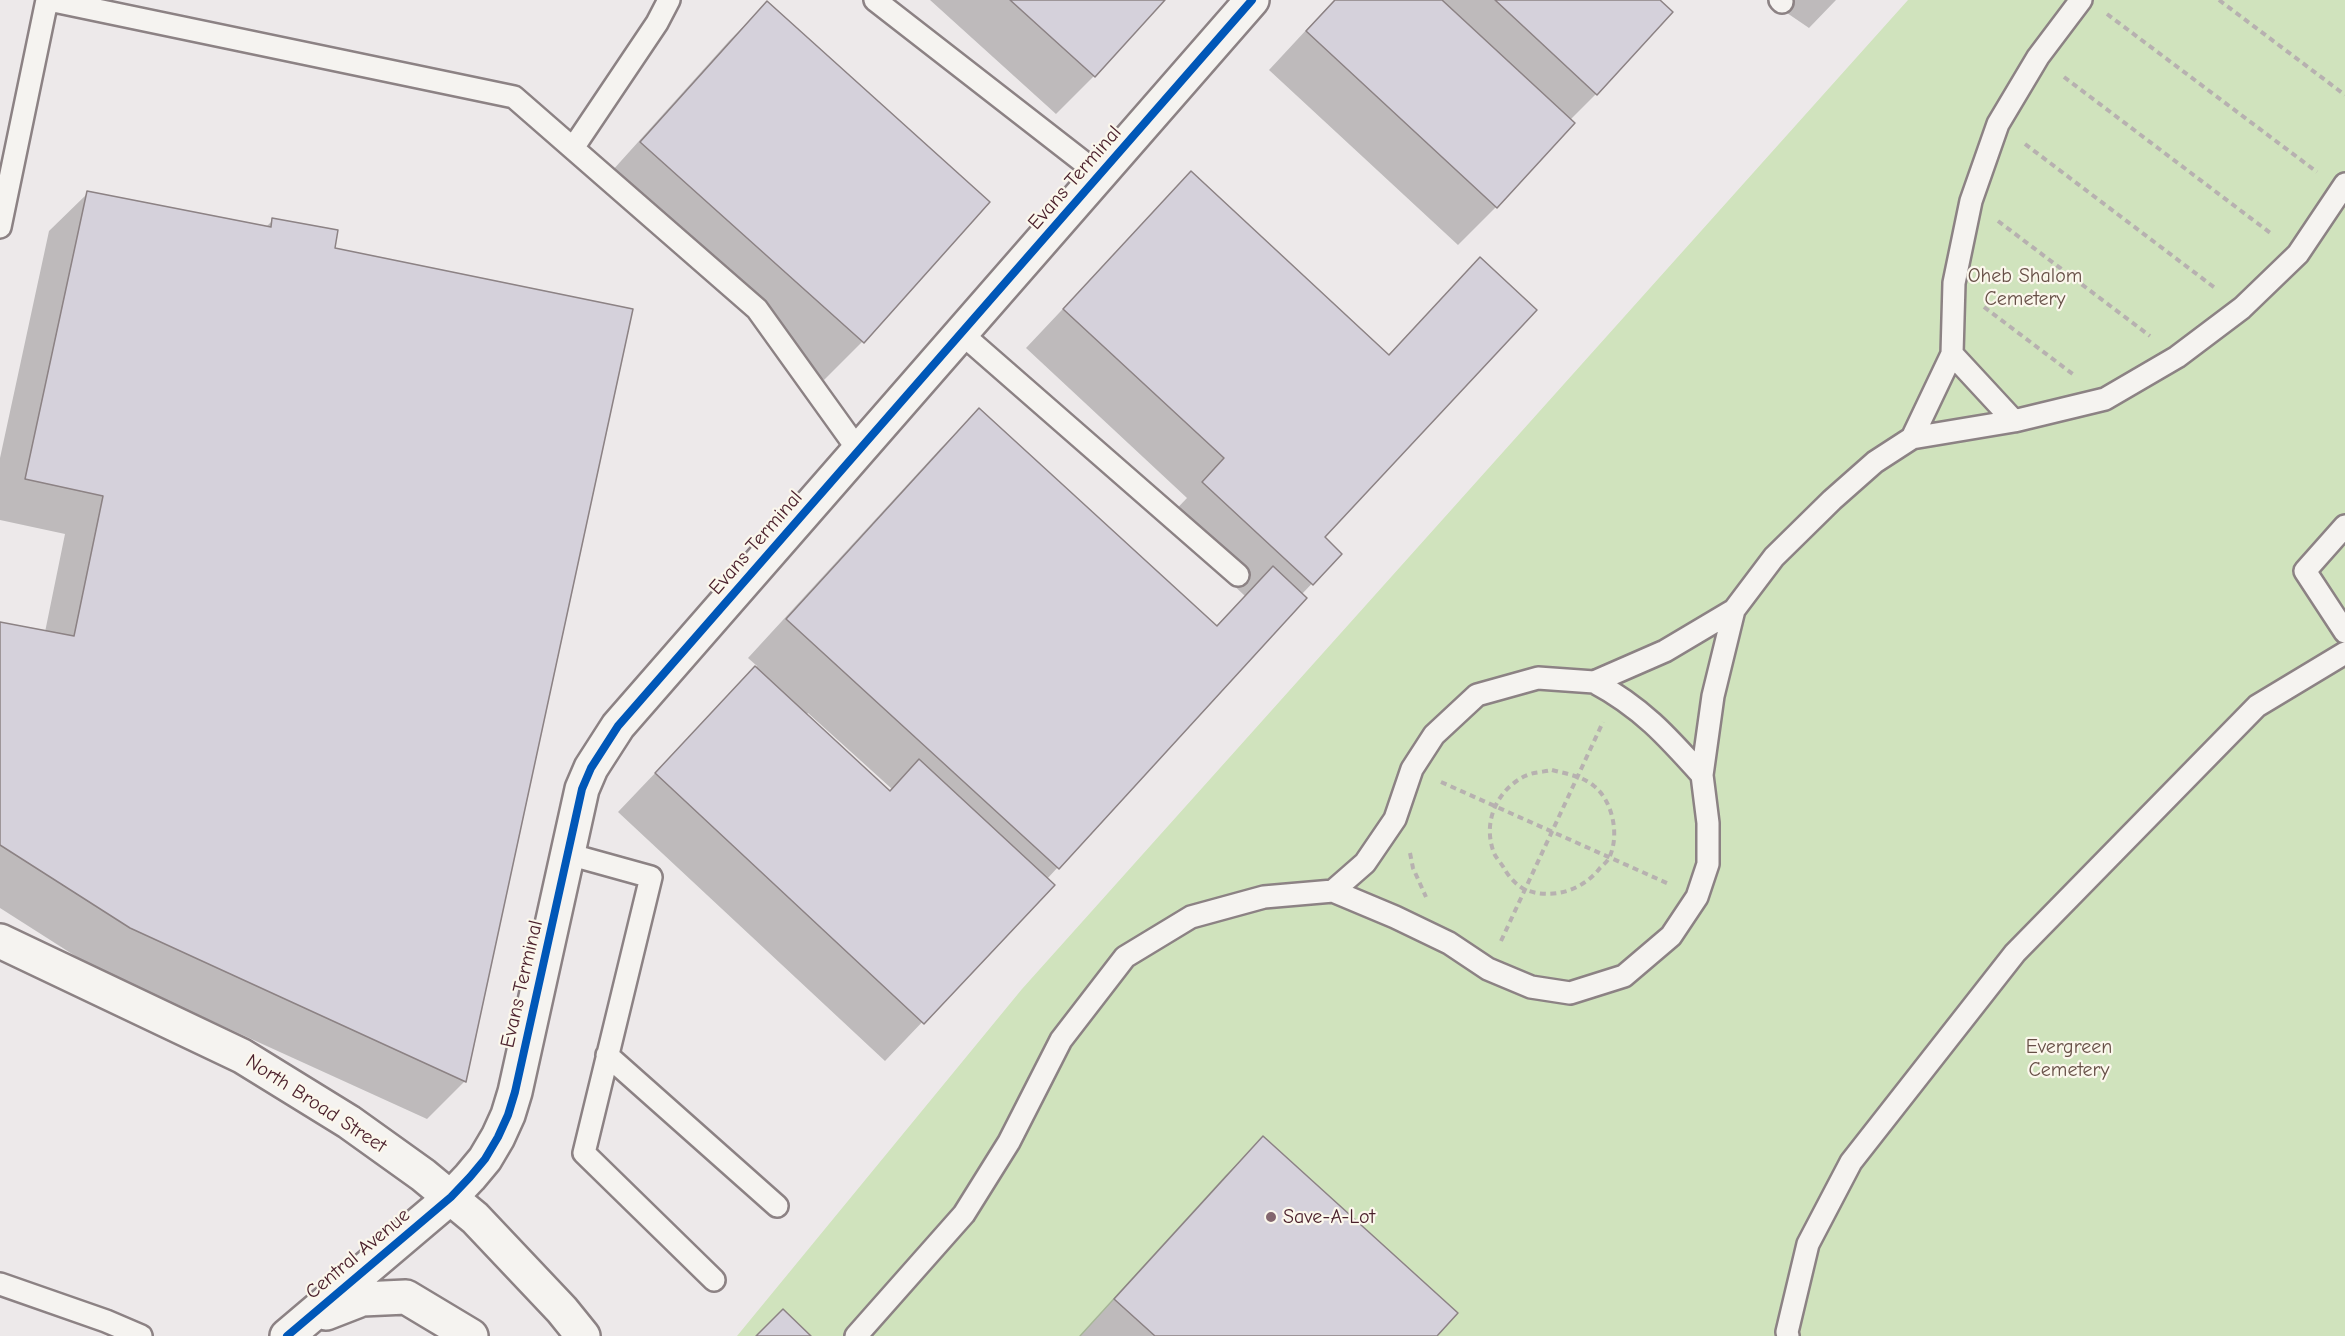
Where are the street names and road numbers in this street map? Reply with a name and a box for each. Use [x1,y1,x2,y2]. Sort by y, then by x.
street label: Evans Terminal [1023,121,1127,235]
street label: Evans Terminal [704,486,808,600]
street label: Evans Terminal [496,918,548,1050]
street label: North Broad Street [241,1050,391,1158]
street label: Central Avenue [301,1203,415,1305]

